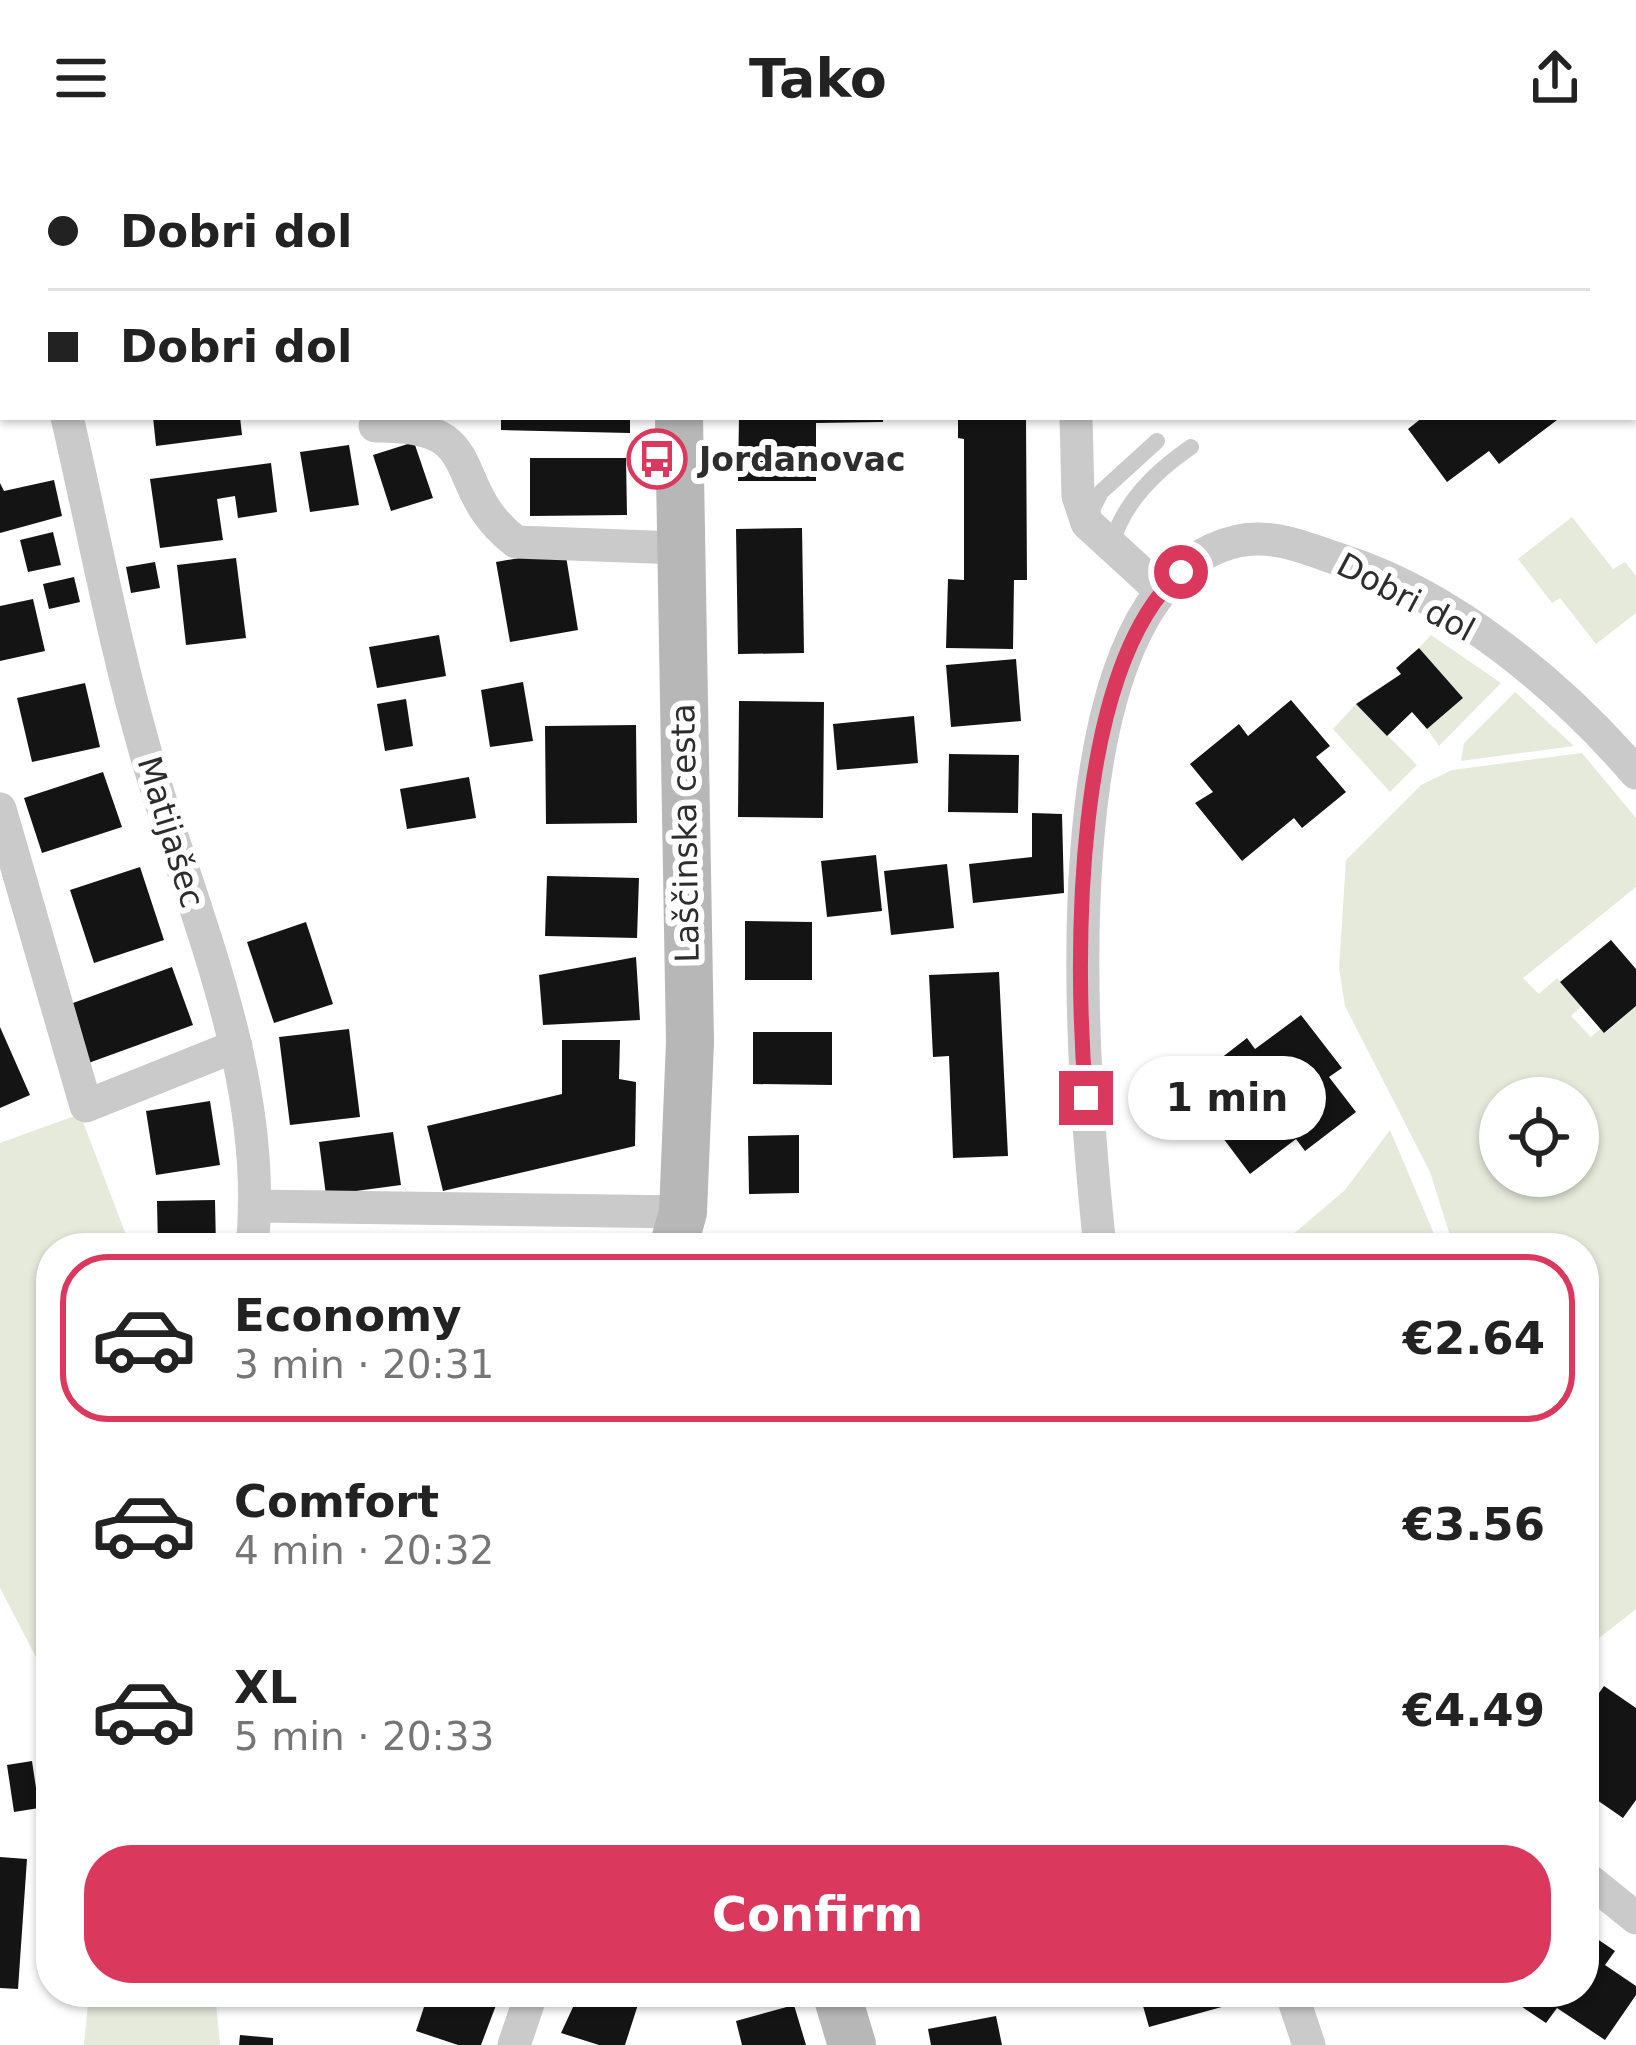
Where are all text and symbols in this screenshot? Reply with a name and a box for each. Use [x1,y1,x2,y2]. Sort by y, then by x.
icon: menu [48,45,114,111]
icon: share [1522,45,1588,111]
text: Tako [749,47,887,110]
text: Dobri dol [120,205,352,258]
text: Dobri dol [120,320,352,373]
bus stop icon: Jordanovac [626,428,688,490]
place label: Jordanovac [697,440,906,479]
route start [1154,545,1208,599]
street label: Dobri dol [1331,545,1481,649]
street label: Laščinska cesta [663,703,707,963]
street label: Matijašec [130,752,212,912]
callout: 1 min [1128,1056,1326,1140]
route end [1059,1071,1113,1125]
text: 1 min [1166,1075,1288,1120]
map controls [1479,1077,1599,1197]
button: locate [1479,1077,1599,1197]
icon: car [90,1284,198,1392]
text: Economy [234,1289,462,1342]
text: €2.64 [1403,1312,1545,1365]
text: 3 min · 20:31 [234,1342,494,1387]
icon: car [90,1470,198,1578]
text: Comfort [234,1475,439,1528]
text: €3.56 [1403,1498,1545,1551]
text: 4 min · 20:32 [234,1528,494,1573]
icon: car [90,1656,198,1764]
text: XL [234,1661,297,1714]
text: €4.49 [1403,1684,1545,1737]
text: 5 min · 20:33 [234,1714,494,1759]
button: Confirm [84,1845,1551,1983]

